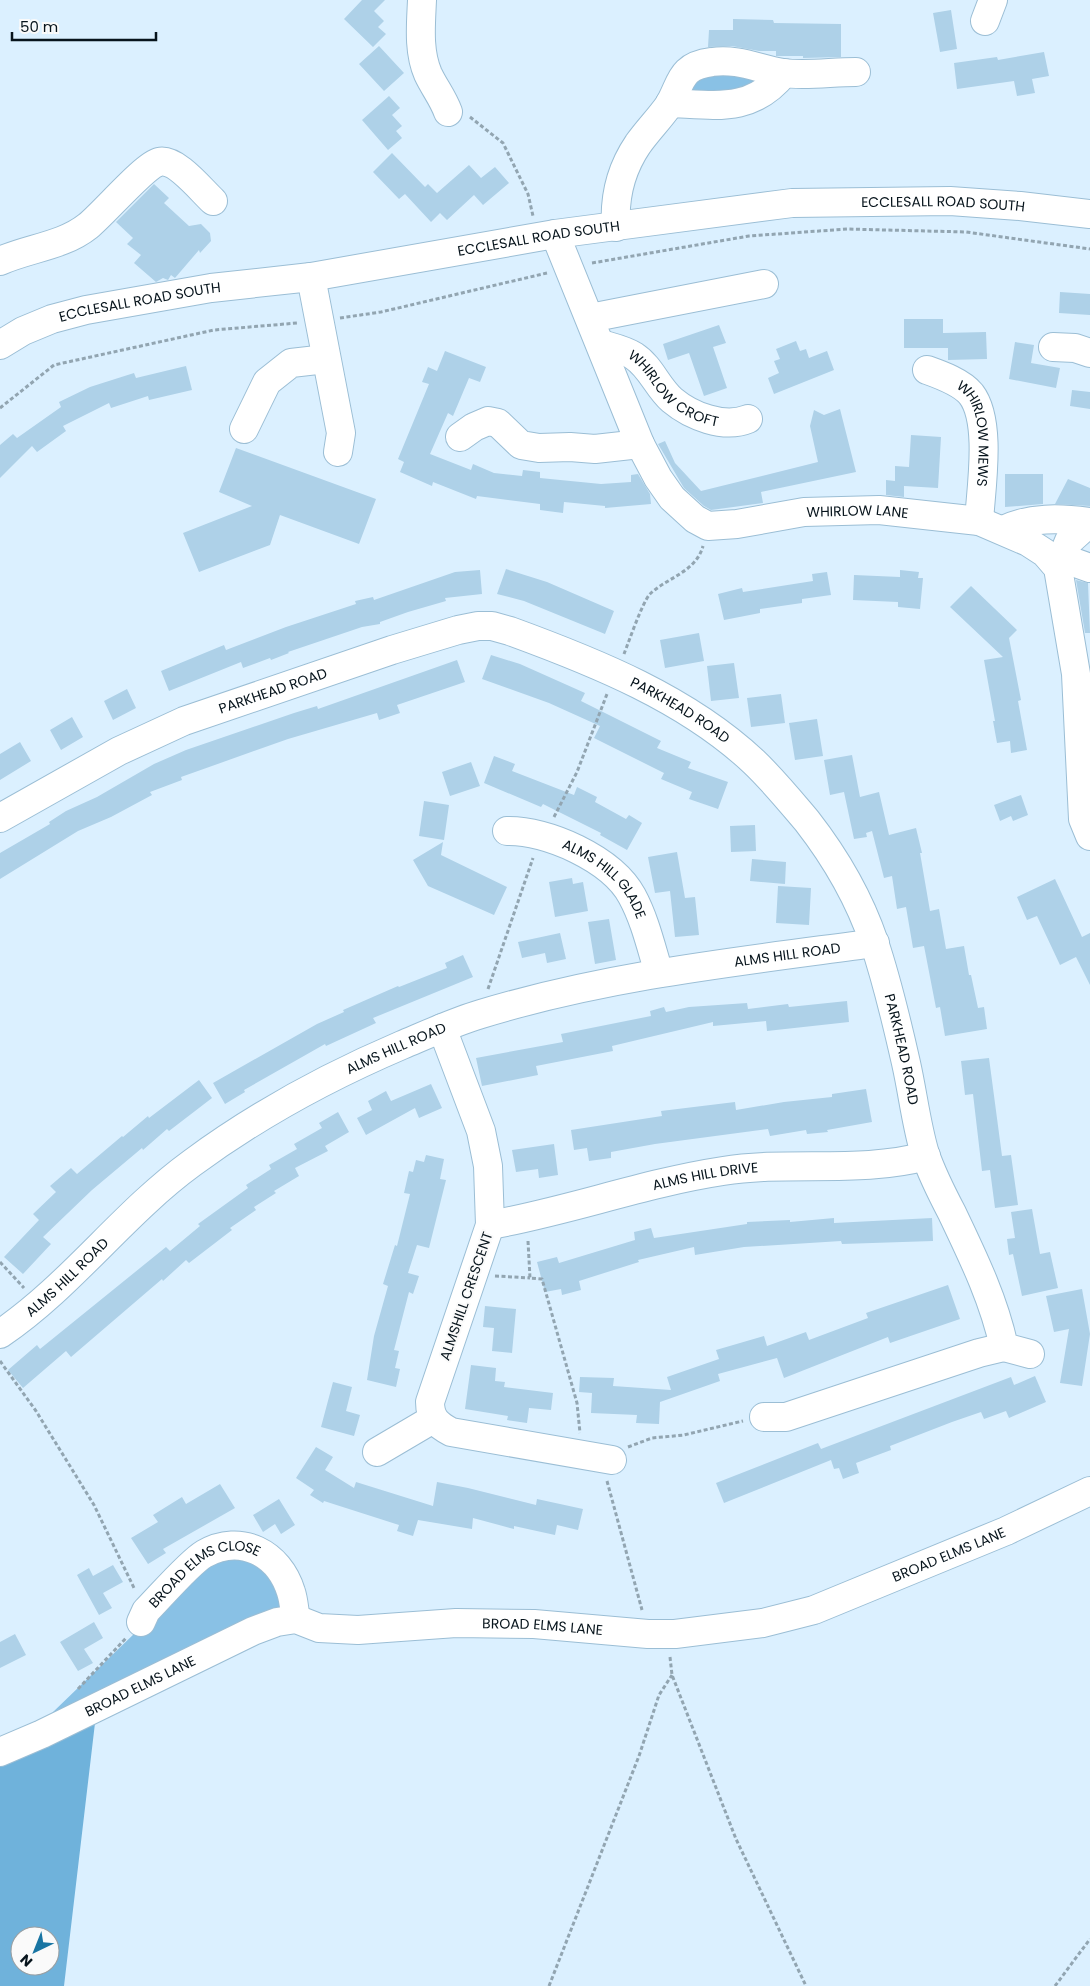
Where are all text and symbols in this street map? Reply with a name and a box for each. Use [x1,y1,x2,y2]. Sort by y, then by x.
scale bar [12,10,156,42]
text: 50 m [20,16,58,37]
street label: ECCLESALL ROAD SOUTH [861,191,1026,217]
street label: ECCLESALL ROAD SOUTH [456,216,621,261]
street label: ECCLESALL ROAD SOUTH [57,277,222,327]
street label: WHIRLOW CROFT [624,345,721,432]
street label: WHIRLOW MEWS [953,376,994,487]
street label: WHIRLOW LANE [806,500,910,523]
street label: PARKHEAD ROAD [216,663,330,718]
street label: PARKHEAD ROAD [627,672,734,748]
street label: ALMS HILL GLADE [559,834,651,921]
street label: ALMS HILL ROAD [733,938,842,972]
street label: PARKHEAD ROAD [880,991,924,1106]
street label: ALMS HILL ROAD [343,1017,449,1079]
street label: ALMS HILL DRIVE [650,1157,759,1195]
street label: ALMSHILL CRESCENT [435,1229,498,1363]
street label: ALMS HILL ROAD [21,1233,113,1321]
street label: BROAD ELMS LANE [889,1522,1009,1587]
street label: BROAD ELMS CLOSE [144,1535,264,1612]
street label: BROAD ELMS LANE [482,1613,604,1640]
street label: BROAD ELMS LANE [81,1651,199,1722]
north arrow [10,1926,60,1976]
text: N [15,1950,37,1971]

